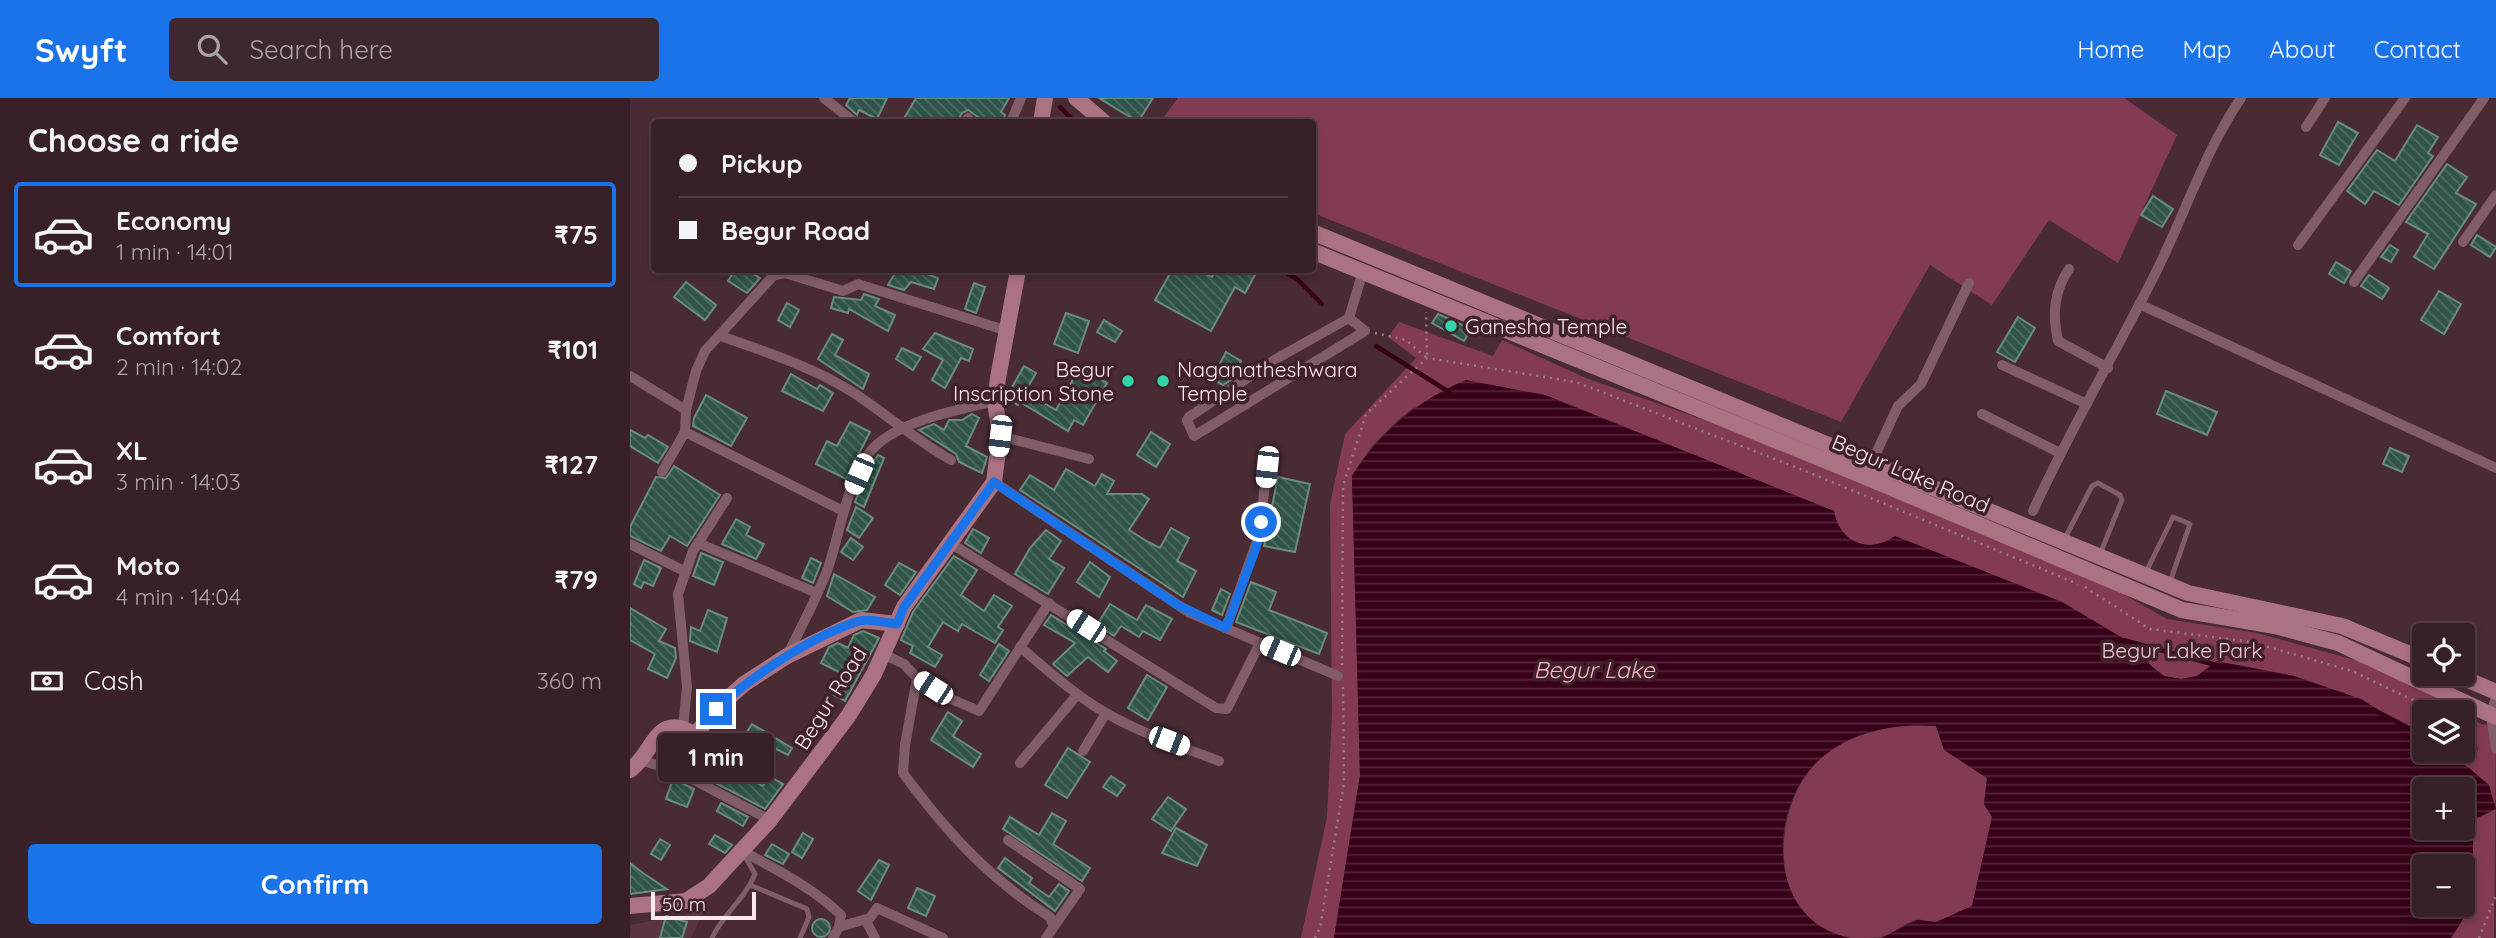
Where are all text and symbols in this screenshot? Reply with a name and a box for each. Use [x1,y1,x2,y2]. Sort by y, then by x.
search box [169,18,659,81]
text: Swyft [35,29,127,70]
icon: search [193,30,231,68]
text: Search here [249,33,393,66]
text: Home [2077,34,2144,64]
text: Map [2182,34,2231,64]
text: About [2269,34,2336,64]
text: Contact [2374,34,2461,64]
text: Choose a ride [28,120,240,160]
text: Pickup [721,147,803,180]
icon: car [32,203,95,266]
text: Economy [116,204,231,237]
text: Begur Road [721,214,870,247]
text: ₹75 [554,218,598,251]
text: 1 min · 14:01 [116,237,234,266]
place label: Ganesha Temple [1465,313,1627,339]
icon: car [32,318,95,381]
marker: Ganesha Temple [1443,318,1459,334]
text: Comfort [116,319,221,352]
text: ₹101 [547,333,598,366]
text: 2 min · 14:02 [116,352,242,381]
place label: Begur Inscription Stone [953,356,1114,406]
place label: Naganatheshwara Temple [1177,356,1357,406]
marker: Begur Inscription Stone [1120,373,1136,389]
marker: Naganatheshwara Temple [1155,373,1171,389]
car [988,414,1013,458]
street label: Begur Lake Road [1828,428,1994,518]
icon: car [32,433,95,496]
text: XL [116,434,148,467]
car [1255,445,1280,489]
text: ₹127 [544,448,598,481]
car [842,451,877,497]
text: 3 min · 14:03 [116,467,241,496]
route start [1245,506,1277,538]
icon: car [32,548,95,611]
text: Moto [116,549,180,582]
text: ₹79 [555,563,598,596]
text: 4 min · 14:04 [116,582,241,611]
car [1063,606,1110,646]
map controls [2412,623,2475,917]
button: locate [2412,623,2475,686]
car [1257,633,1304,669]
park label: Begur Lake Park [2102,637,2262,663]
street label: Begur Road [788,642,872,754]
water label: Begur Lake [1533,655,1656,684]
icon: cash [28,662,66,700]
text: Cash [84,664,144,697]
text: 360 m [537,666,602,695]
car [910,668,957,708]
route end [700,693,732,725]
button: layers [2412,700,2475,763]
car [1146,724,1193,758]
callout: 1 min [658,734,774,782]
text: 1 min [688,743,744,772]
button: + [2412,777,2475,840]
button: Confirm [28,844,602,924]
button: − [2412,854,2475,917]
scale bar [651,889,756,921]
text: 50 m [662,892,706,916]

